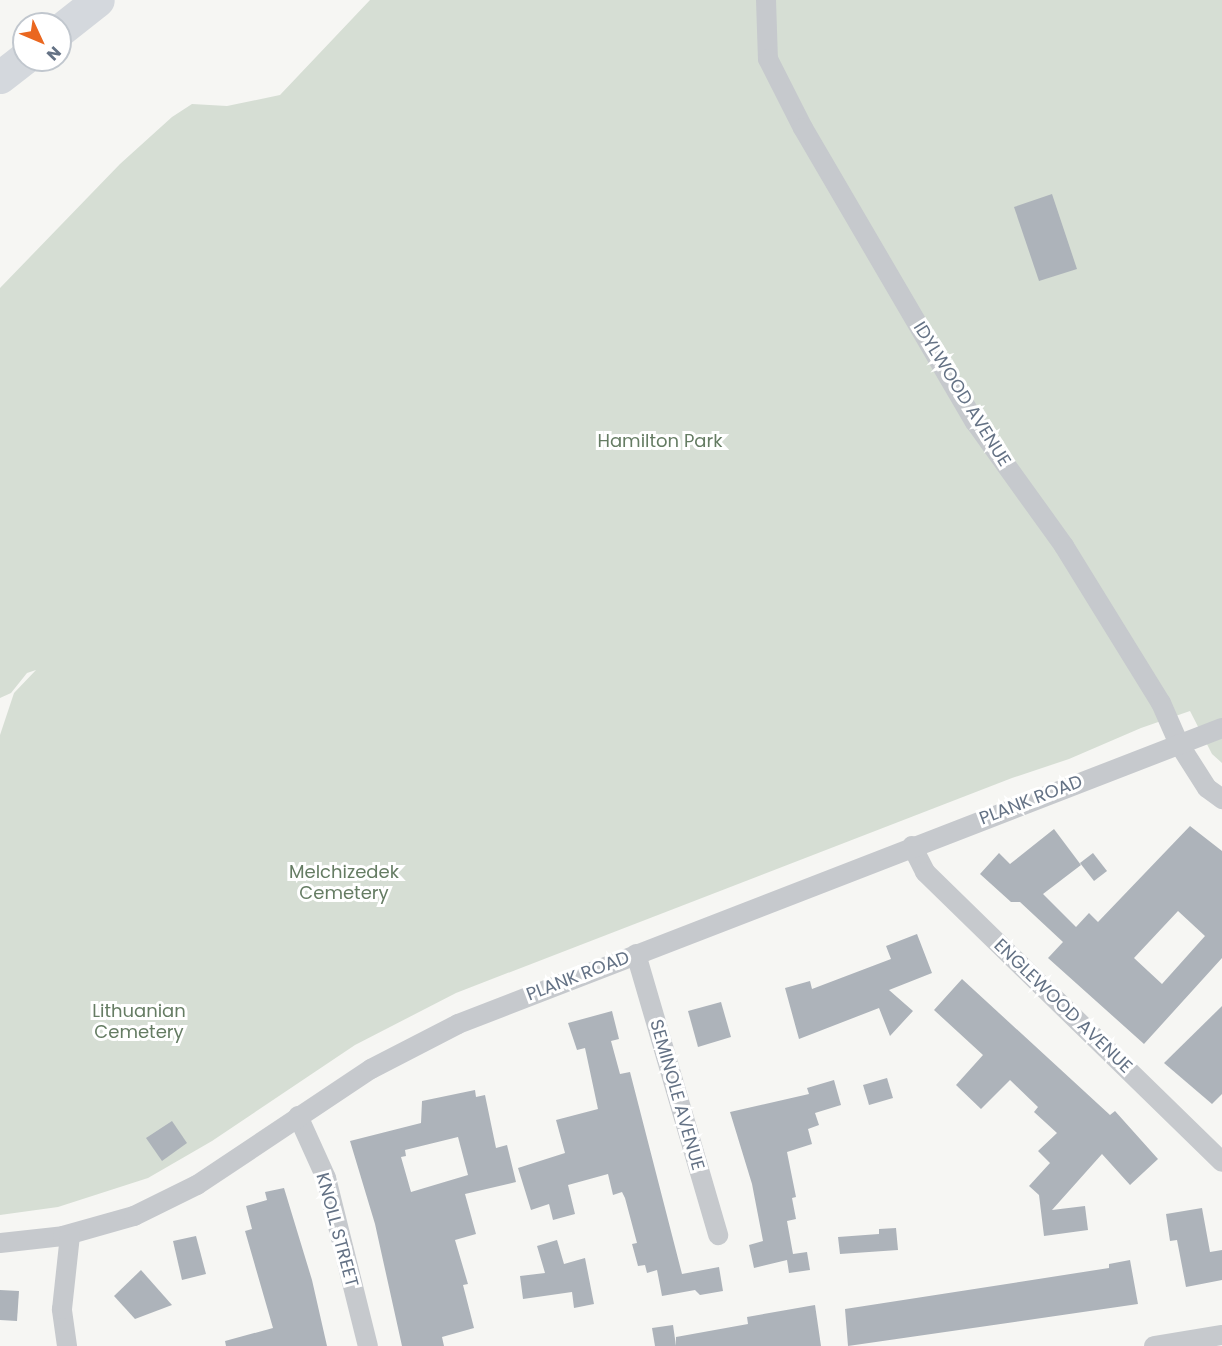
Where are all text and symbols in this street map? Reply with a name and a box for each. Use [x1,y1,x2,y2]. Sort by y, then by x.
north arrow [12,12,72,72]
text: N [41,41,66,66]
street label: IDYLWOOD AVENUE [909,318,1015,470]
park label: Hamilton Park [598,430,722,452]
street label: PLANK ROAD [976,770,1086,830]
park label: Melchizedek Cemetery [289,862,399,904]
street label: ENGLEWOOD AVENUE [989,934,1137,1078]
street label: PLANK ROAD [523,946,633,1006]
park label: Lithuanian Cemetery [92,1001,186,1044]
street label: SEMINOLE AVENUE [645,1017,709,1173]
street label: KNOLL STREET [311,1171,363,1289]

